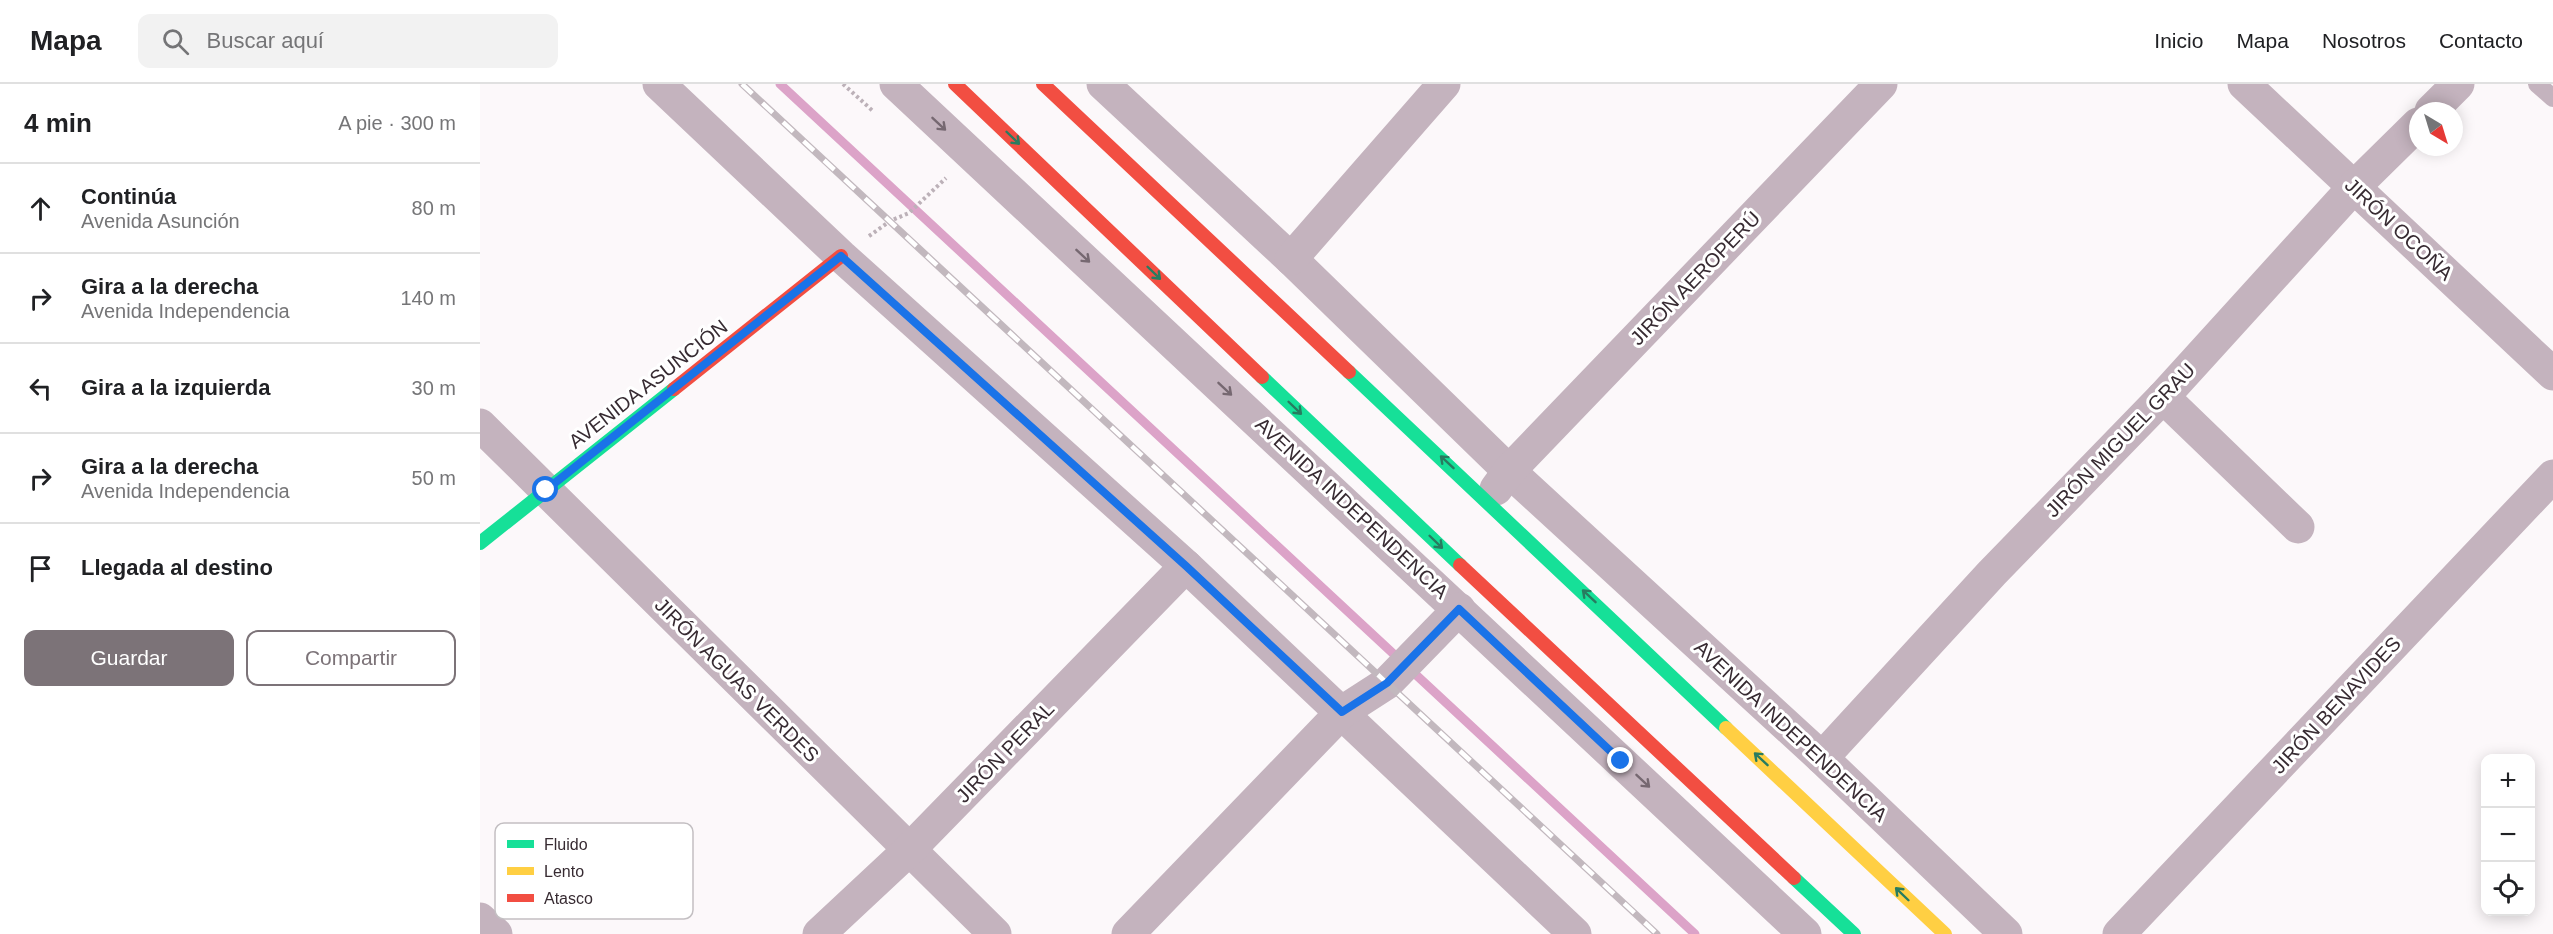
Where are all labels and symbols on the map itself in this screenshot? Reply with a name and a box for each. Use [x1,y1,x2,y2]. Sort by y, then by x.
north arrow [2409,102,2463,156]
one-way arrow [932,117,947,131]
one-way arrow [1006,131,1021,145]
street label: JIRÓN OCOÑA [2341,173,2458,285]
street label: JIRÓN AEROPERÚ [1626,207,1764,349]
one-way arrow [1075,249,1090,263]
one-way arrow [1147,266,1162,280]
street label: AVENIDA ASUNCIÓN [564,315,732,453]
street label: JIRÓN MIGUEL GRAU [2041,359,2199,521]
one-way arrow [1217,382,1232,396]
one-way arrow [1288,400,1303,415]
street label: AVENIDA INDEPENDENCIA [1251,413,1453,604]
one-way arrow [1440,455,1455,470]
route start [532,476,558,502]
one-way arrow [1429,535,1444,550]
one-way arrow [1582,590,1597,604]
street label: JIRÓN AGUAS VERDES [651,594,823,766]
street label: JIRÓN BENAVIDES [2267,632,2405,778]
street label: AVENIDA INDEPENDENCIA [1690,636,1892,827]
street label: JIRÓN PERAL [952,697,1058,807]
route end [1607,747,1633,773]
one-way arrow [1754,752,1769,766]
one-way arrow [1635,774,1650,788]
legend [495,823,693,919]
text: Fluido [544,836,588,853]
text: Lento [544,863,584,880]
one-way arrow [1895,886,1910,901]
text: Atasco [544,890,593,907]

